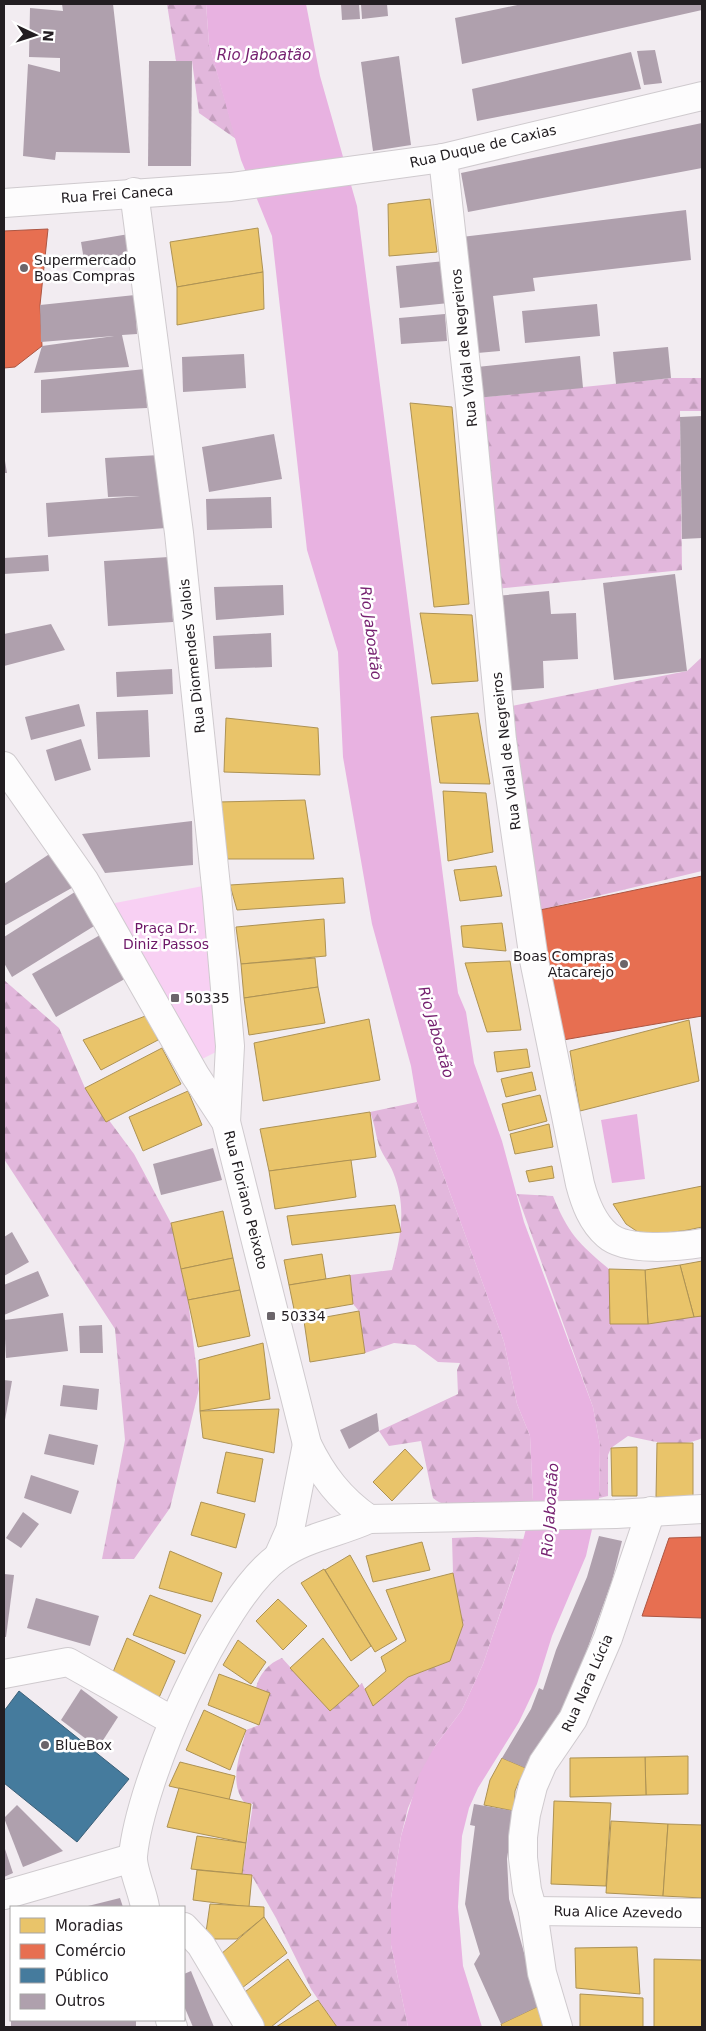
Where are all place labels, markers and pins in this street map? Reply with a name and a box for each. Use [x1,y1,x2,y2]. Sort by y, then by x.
place label: Supermercado Boas Compras [34,252,136,284]
marker: Supermercado Boas Compras [18,262,30,274]
place label: Boas Compras Atacarejo [513,948,614,980]
marker: Boas Compras Atacarejo [618,958,630,970]
place label: 50335 [185,990,230,1006]
marker: 50335 [169,992,181,1004]
place label: 50334 [281,1308,326,1324]
marker: 50334 [265,1310,277,1322]
place label: BlueBox [55,1737,112,1753]
marker: BlueBox [39,1739,51,1751]

